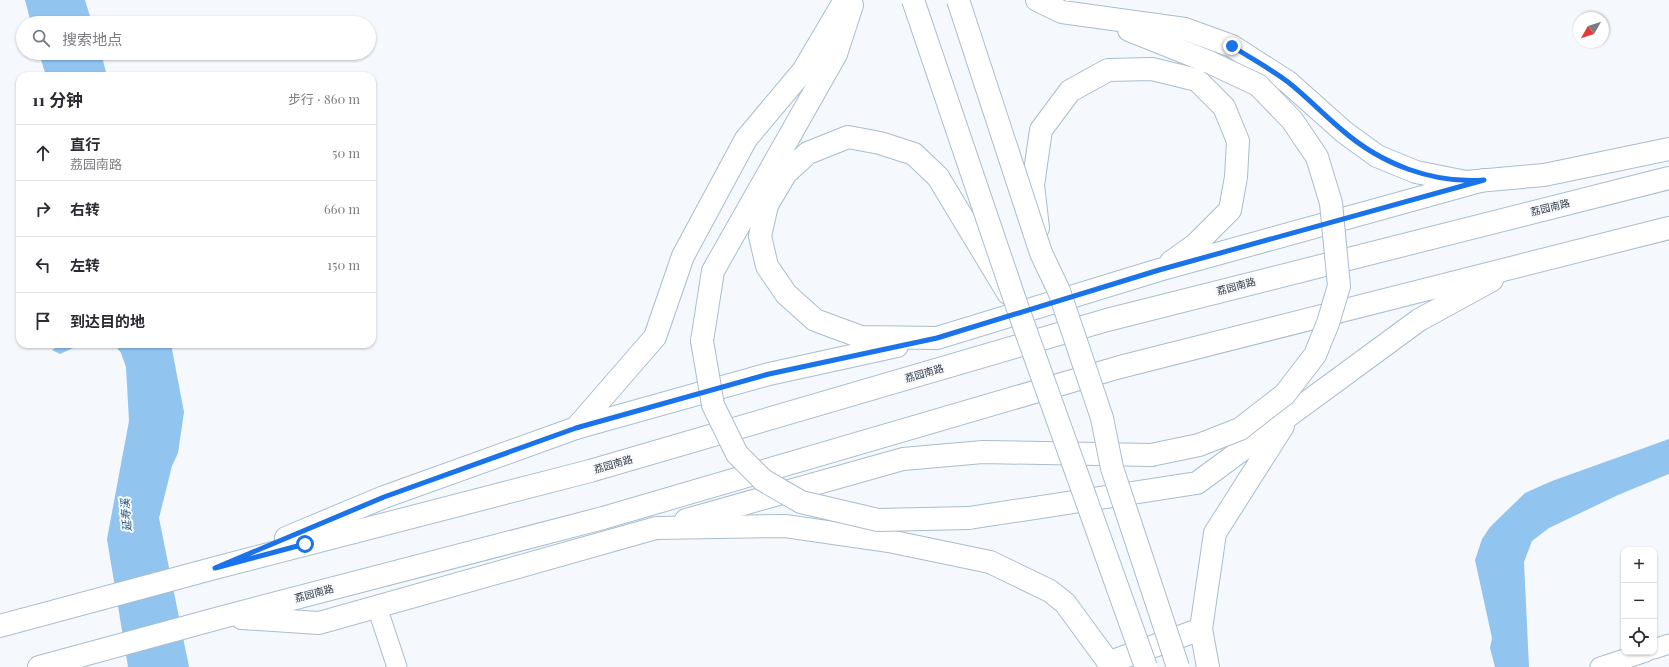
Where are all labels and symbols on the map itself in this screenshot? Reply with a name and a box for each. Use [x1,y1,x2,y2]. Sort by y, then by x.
north arrow [1573,12,1609,48]
route end [1223,37,1241,55]
street label: 荔园南路 [1529,195,1571,219]
street label: 荔园南路 [1215,274,1257,298]
street label: 荔园南路 [903,361,945,385]
street label: 荔园南路 [592,452,634,476]
water label: 延寿溪 [117,497,134,532]
route start [296,535,314,553]
street label: 荔园南路 [293,581,335,605]

